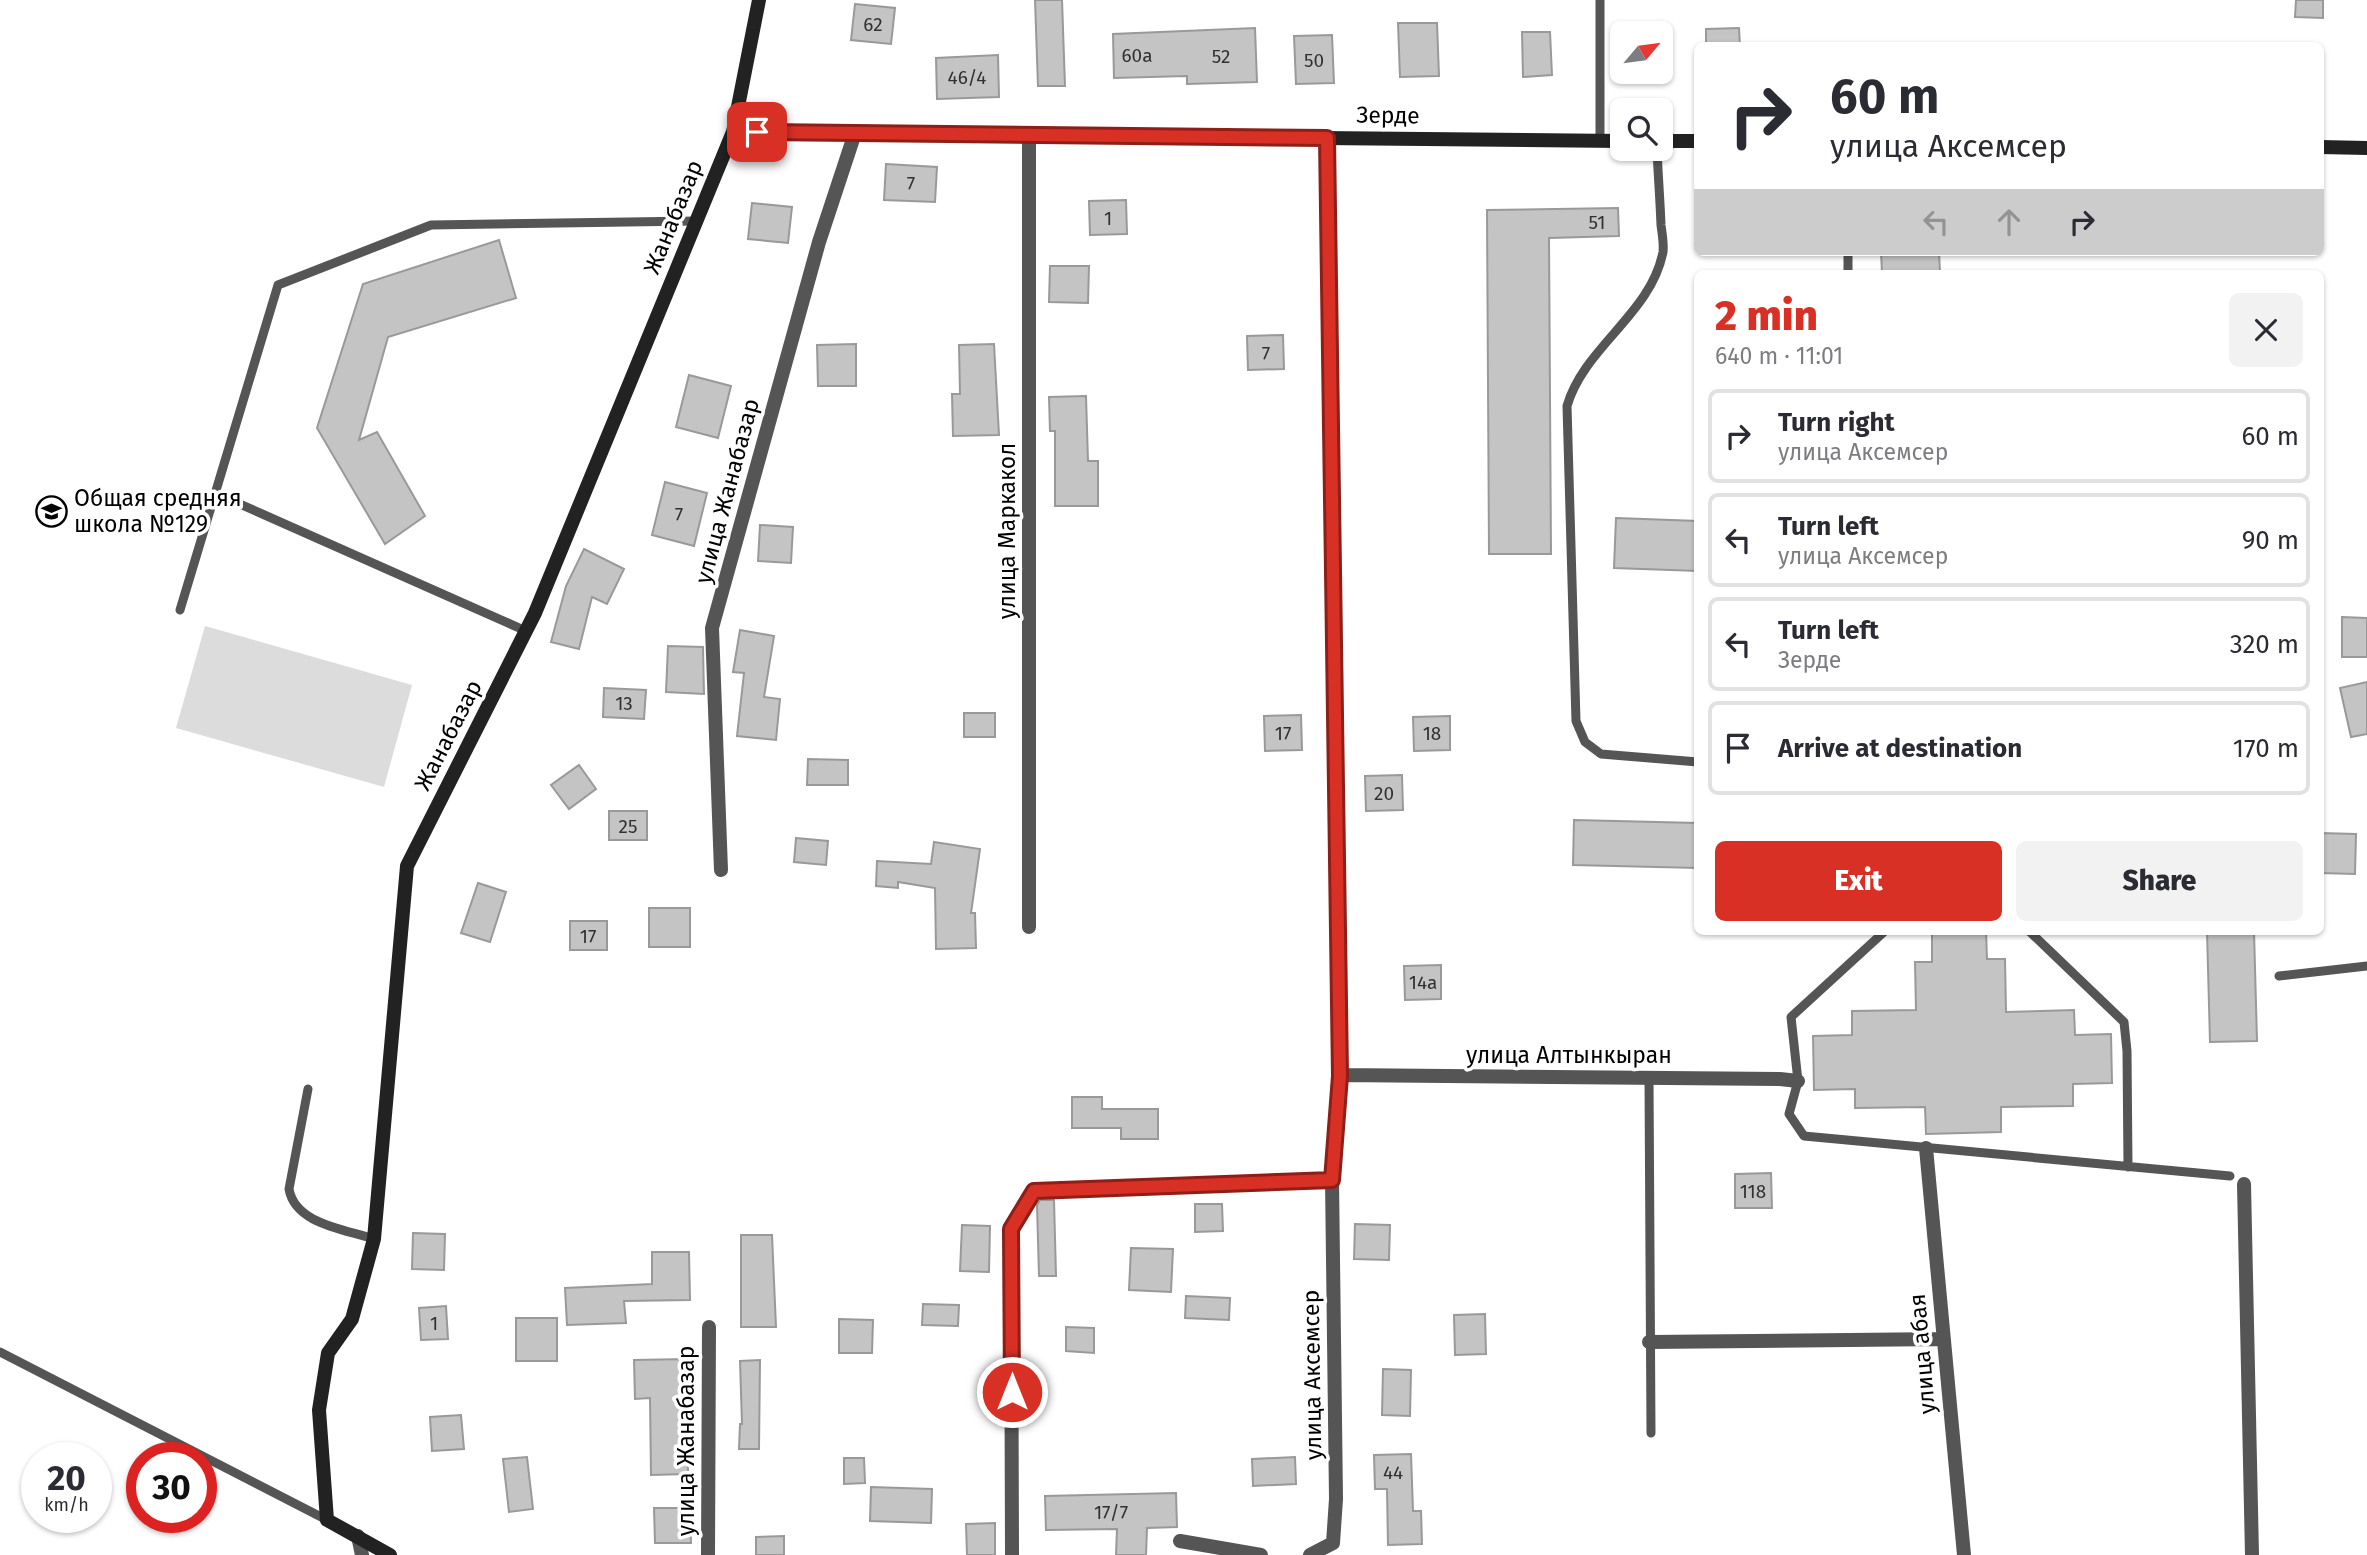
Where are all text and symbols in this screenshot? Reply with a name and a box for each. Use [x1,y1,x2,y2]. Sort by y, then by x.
house number: 62 [863,13,883,36]
north arrow [1610,21,1673,84]
map controls [1610,21,1673,161]
house number: 60а [1121,44,1153,67]
house number: 52 [1212,45,1230,68]
house number: 50 [1304,49,1324,72]
house number: 46/4 [948,66,986,89]
text: 60 m [1830,67,1939,126]
icon: right [1715,70,1806,161]
button: search [1610,98,1673,161]
street label: Зерде [1356,100,1420,130]
pin [727,102,787,162]
icon: arrive [738,113,776,151]
text: улица Аксемсер [1830,127,2067,165]
street label: Жанабазар [637,156,709,278]
house number: 7 [907,172,915,195]
icon: left [1917,203,1955,241]
icon: ahead [1990,203,2028,241]
icon: right [2063,203,2101,241]
house number: 1 [1104,207,1112,230]
house number: 51 [1589,211,1605,234]
text: 2 min [1715,291,1818,341]
button: close [2229,293,2303,367]
house number: 7 [1262,342,1270,365]
text: 640 m · 11:01 [1715,342,1843,370]
street label: улица Жанабазар [689,395,765,587]
text: Turn right [1778,407,1895,438]
icon: right [1719,417,1757,455]
text: 60 m [2241,421,2299,452]
text: улица Аксемсер [1778,438,1948,466]
street label: улица Маркакол [993,443,1021,619]
place label: Общая средняя школа №129 [74,484,242,538]
school or university icon: Общая средняя школа №129 [34,494,68,528]
house number: 7 [675,503,683,526]
text: Turn left [1778,511,1879,542]
icon: left [1719,521,1757,559]
text: 90 m [2242,525,2299,556]
text: улица Аксемсер [1778,542,1948,570]
text: Turn left [1778,615,1879,646]
icon: left [1719,625,1757,663]
text: 320 m [2230,629,2299,660]
text: Зерде [1778,646,1841,674]
street label: Жанабазар [408,675,488,795]
house number: 13 [615,692,633,715]
house number: 17 [1275,722,1291,745]
house number: 18 [1423,722,1441,745]
icon: arrive [1719,729,1757,767]
text: Arrive at destination [1778,733,2022,764]
text: 170 m [2233,733,2299,764]
house number: 20 [1374,782,1394,805]
house number: 25 [619,815,637,838]
button: Exit [1715,841,2002,921]
button: Share [2016,841,2303,921]
house number: 17 [580,925,596,948]
house number: 14а [1409,971,1437,994]
street label: улица Алтынкыран [1466,1041,1672,1069]
house number: 118 [1740,1180,1766,1203]
street label: улица Аксемсер [1297,1290,1327,1460]
street label: улица абая [1903,1293,1941,1415]
house number: 1 [430,1312,438,1335]
street label: улица Жанабазар [672,1346,700,1536]
position arrow [975,1355,1049,1429]
speed limit sign: 30 [126,1442,217,1533]
text: 20 [47,1457,86,1499]
house number: 44 [1383,1461,1403,1484]
text: km/h [44,1494,89,1516]
house number: 17/7 [1094,1501,1128,1524]

